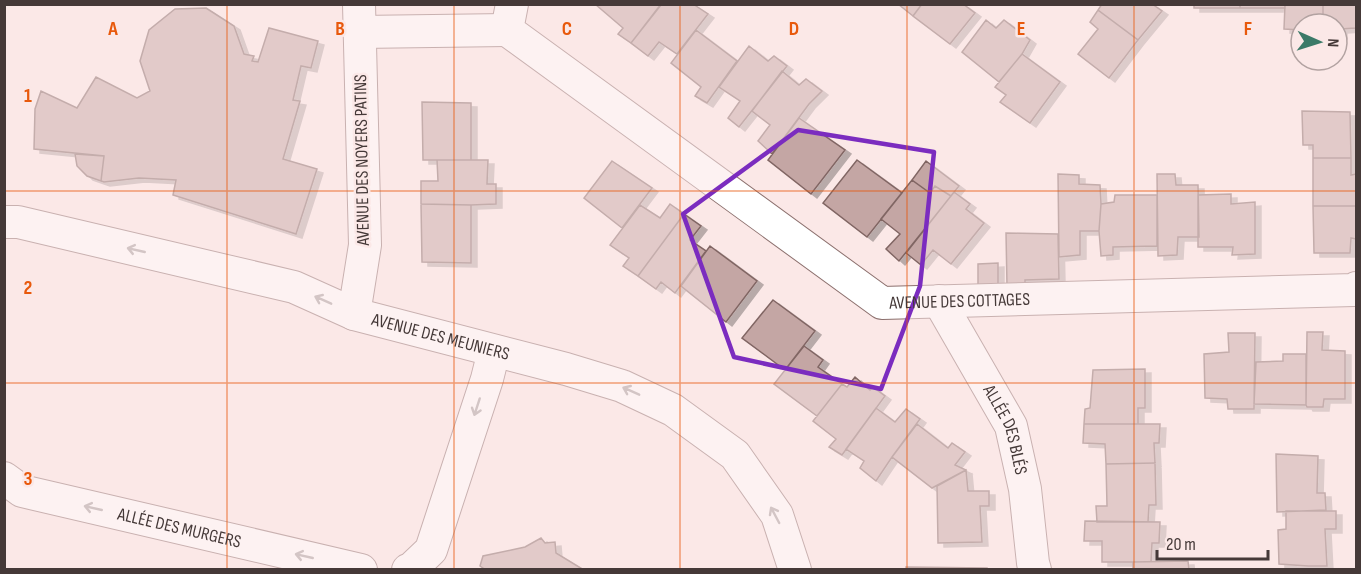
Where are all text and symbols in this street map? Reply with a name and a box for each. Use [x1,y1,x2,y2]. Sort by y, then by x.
north arrow [1289,12,1349,72]
text: A [107,17,118,41]
text: B [335,17,345,41]
text: C [562,17,572,41]
text: D [789,17,799,41]
text: E [1017,17,1025,41]
text: F [1244,17,1252,41]
text: N [1323,38,1342,47]
street label: AVENUE DES NOYERS PATINS [350,74,374,247]
text: 1 [24,84,32,108]
one-way arrow [126,244,146,255]
text: 2 [24,276,32,300]
street label: AVENUE DES COTTAGES [888,288,1031,313]
one-way arrow [315,294,333,306]
street label: AVENUE DES MEUNIERS [369,308,512,364]
street label: ALLÉE DES BLÉS [978,380,1032,477]
one-way arrow [622,384,640,395]
one-way arrow [471,397,482,416]
text: 3 [24,467,33,491]
one-way arrow [84,502,104,513]
street label: ALLÉE DES MURGERS [115,503,244,552]
one-way arrow [769,507,781,524]
scale bar [1157,523,1268,561]
text: 20 m [1166,534,1196,555]
one-way arrow [295,550,314,562]

